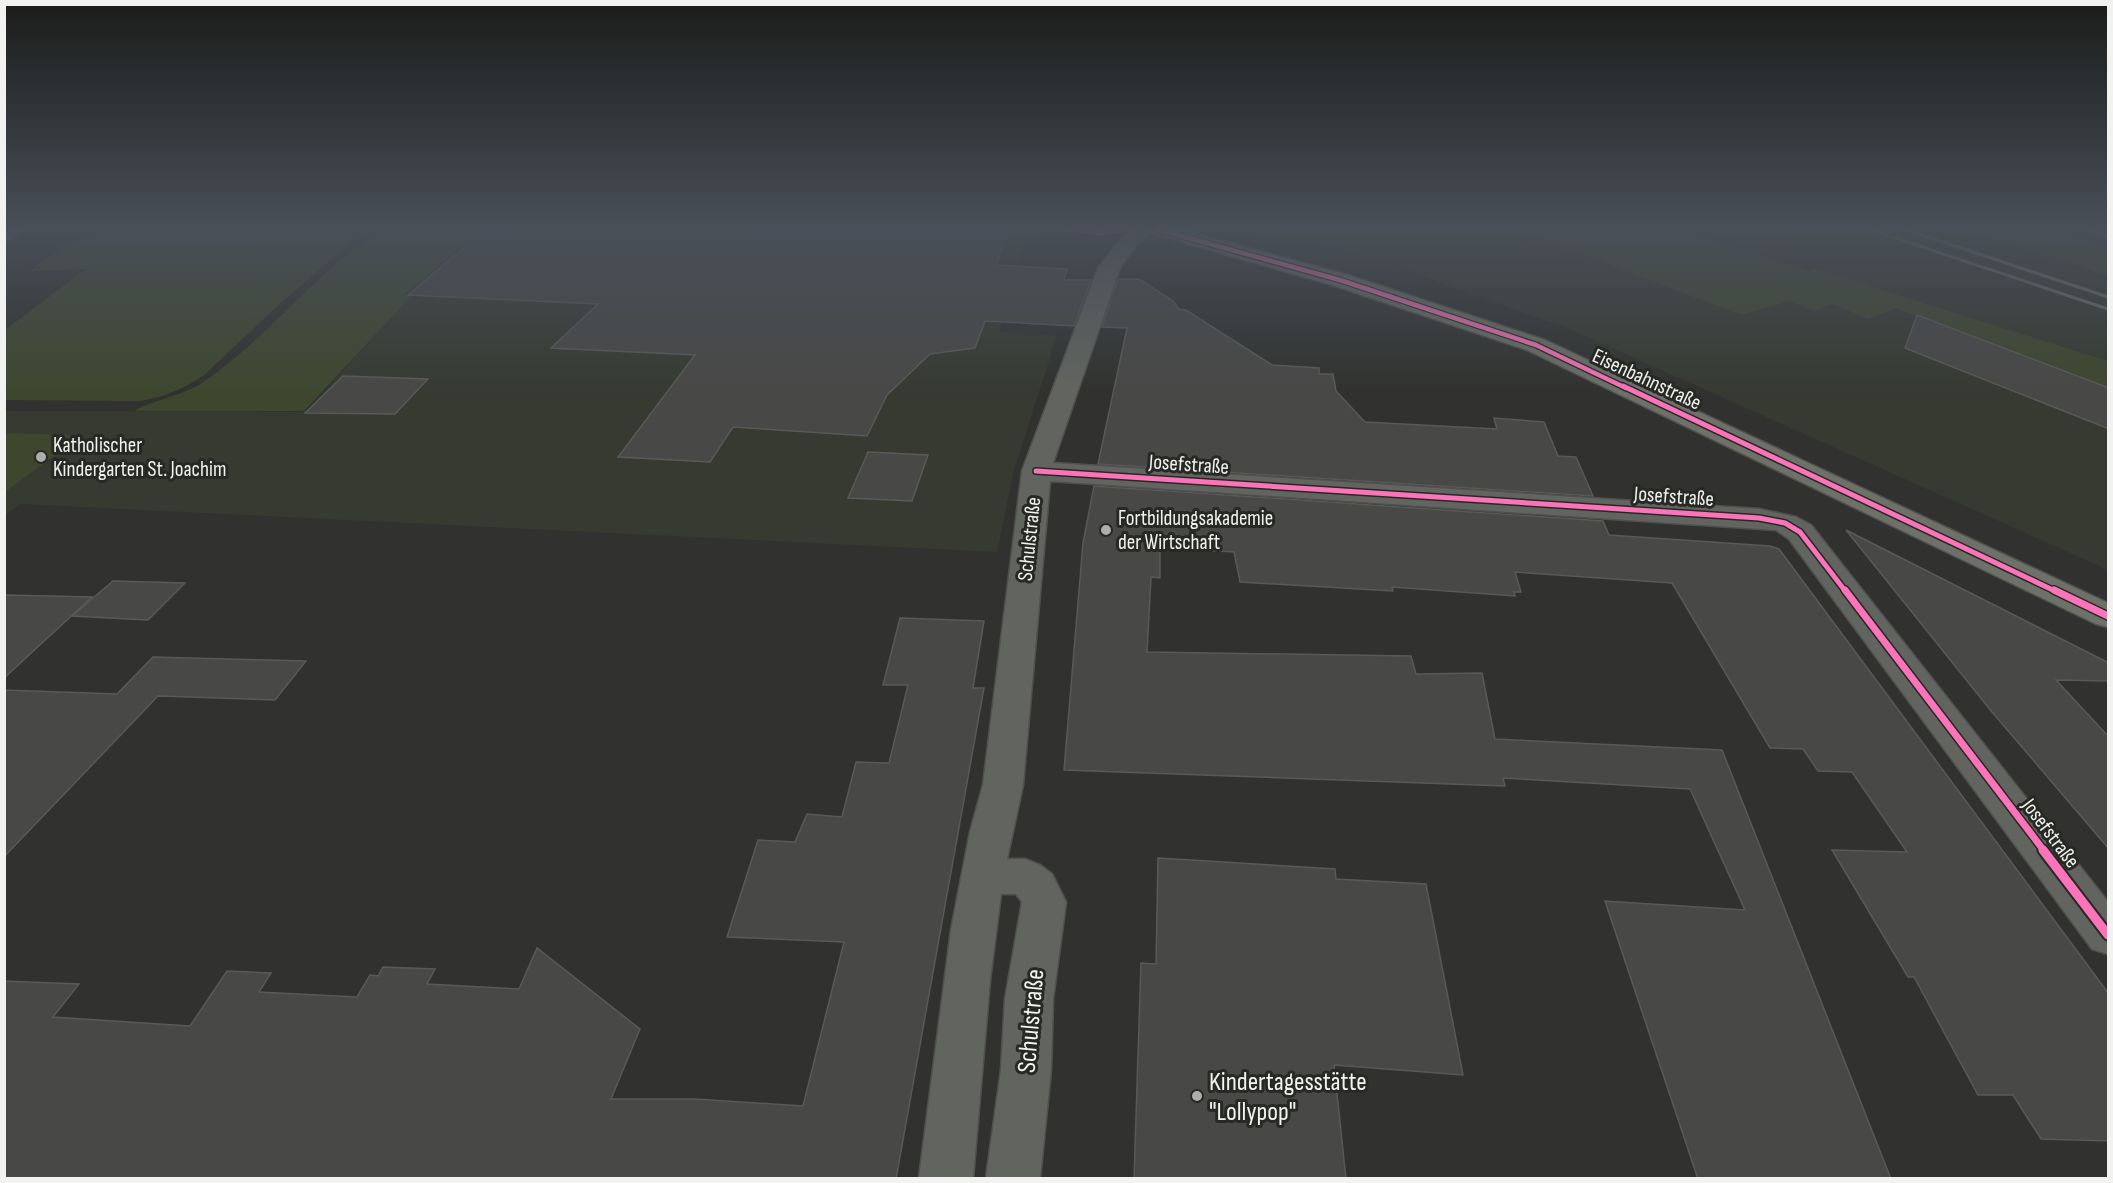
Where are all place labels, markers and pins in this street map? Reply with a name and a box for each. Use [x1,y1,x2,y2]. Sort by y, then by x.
place label: Katholischer Kindergarten St. Joachim [53,433,226,482]
marker: Katholischer Kindergarten St. Joachim [34,450,48,464]
place label: Fortbildungsakademie der Wirtschaft [1118,506,1273,555]
marker: Fortbildungsakademie der Wirtschaft [1099,523,1113,537]
place label: Kindertagesstätte "Lollypop" [1209,1067,1367,1128]
marker: Kindertagesstätte "Lollypop" [1190,1089,1204,1103]

